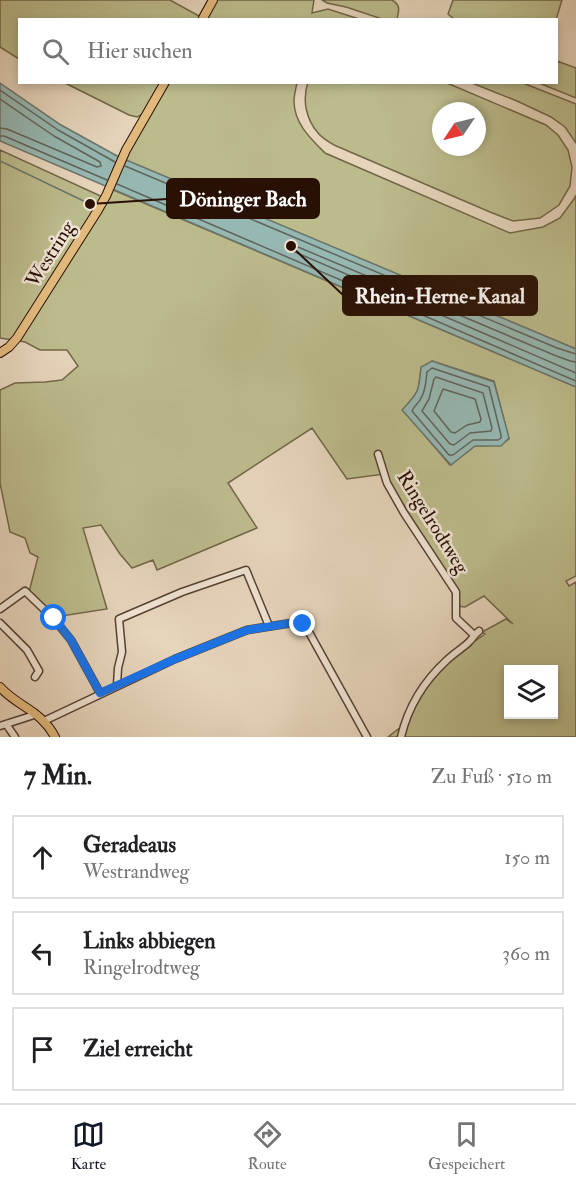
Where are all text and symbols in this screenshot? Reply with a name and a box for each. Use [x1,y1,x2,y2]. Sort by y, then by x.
search box [18,18,558,84]
icon: search [39,35,72,68]
text: Hier suchen [87,37,193,65]
north arrow [432,102,486,156]
callout: Döninger Bach [167,179,319,218]
text: Döninger Bach [179,186,307,213]
street label: Westring [19,215,81,293]
callout: Rhein-Herne-Kanal [343,276,537,315]
text: Rhein-Herne-Kanal [355,283,526,310]
street label: Ringelrodtweg [391,466,475,579]
route start [40,604,66,630]
route end [289,610,315,636]
map controls [504,665,558,719]
button: layers [504,665,558,719]
text: 7 Min. [24,760,92,792]
text: Zu Fuß · 510 m [431,764,552,789]
text: Geradeaus [83,831,176,859]
icon: ahead [26,841,59,874]
text: 150 m [504,845,550,870]
text: Westrandweg [83,859,189,884]
text: Links abbiegen [83,927,216,955]
icon: left [26,937,59,970]
text: 360 m [502,941,550,966]
text: Ringelrodtweg [83,955,200,980]
icon: arrive [26,1033,59,1066]
text: Ziel erreicht [83,1035,193,1063]
tab: Karte [71,1118,106,1174]
tab: Route [248,1118,287,1174]
tab: Gespeichert [428,1118,505,1174]

